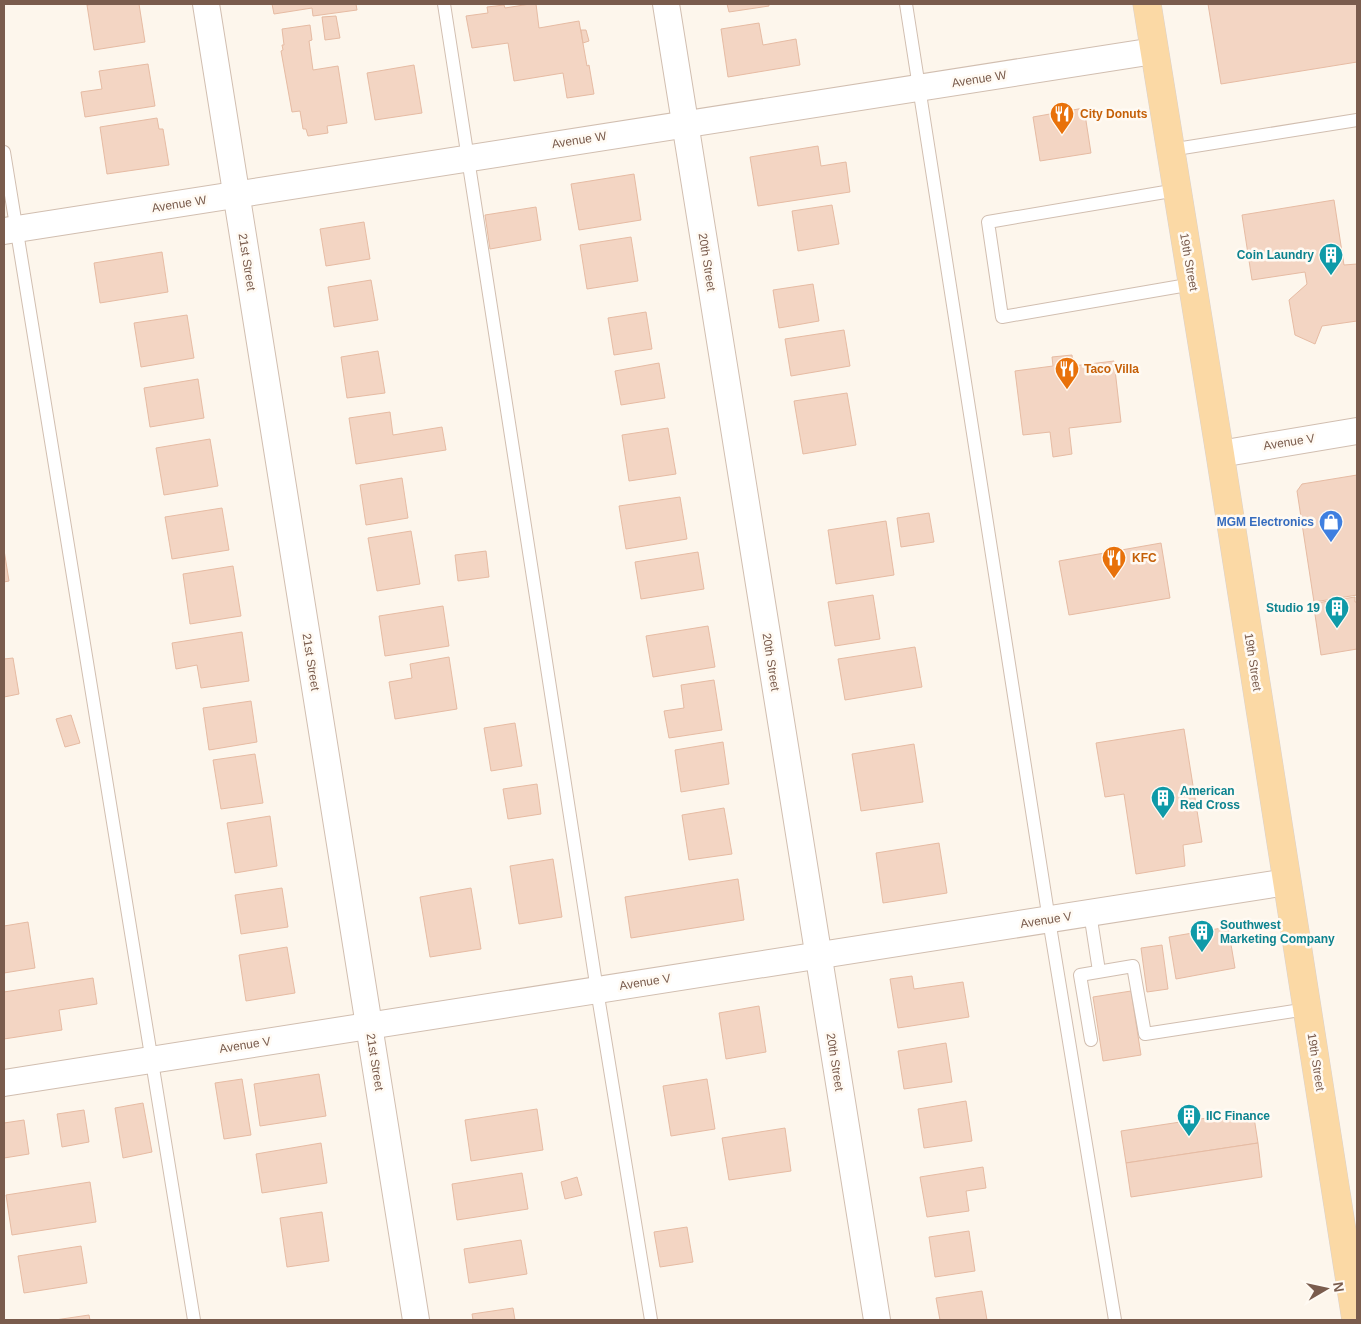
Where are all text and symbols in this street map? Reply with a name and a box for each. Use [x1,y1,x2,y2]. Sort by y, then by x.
street label: Avenue W [951,68,1008,90]
restaurant icon: City Donuts [1049,101,1075,135]
place label: City Donuts [1080,107,1148,121]
street label: Avenue W [551,129,608,151]
street label: Avenue W [151,193,208,215]
street label: 21st Street [236,232,259,292]
street label: 20th Street [695,232,719,293]
street label: 19th Street [1177,232,1201,293]
building icon: Coin Laundry [1318,242,1344,276]
place label: Coin Laundry [1237,248,1314,262]
restaurant icon: Taco Villa [1054,356,1080,390]
place label: Taco Villa [1084,362,1139,376]
street label: Avenue V [1262,431,1316,453]
shop icon: MGM Electronics [1318,509,1344,543]
place label: MGM Electronics [1217,515,1314,529]
restaurant icon: KFC [1101,545,1127,579]
place label: KFC [1132,551,1157,565]
building icon: Studio 19 [1324,595,1350,629]
place label: Studio 19 [1266,601,1320,615]
street label: 21st Street [300,632,323,692]
street label: 20th Street [759,632,783,693]
street label: 19th Street [1241,632,1265,693]
place label: American Red Cross [1180,784,1240,812]
building icon: American Red Cross [1150,785,1176,819]
street label: Avenue V [1019,909,1073,931]
place label: Southwest Marketing Company [1220,918,1335,946]
building icon: Southwest Marketing Company [1189,919,1215,953]
street label: Avenue V [618,971,672,993]
street label: 21st Street [364,1032,387,1092]
street label: 20th Street [823,1032,847,1093]
street label: 19th Street [1304,1032,1328,1093]
street label: Avenue V [218,1034,272,1056]
building icon: IIC Finance [1176,1103,1202,1137]
place label: IIC Finance [1206,1109,1270,1123]
north arrow [1301,1264,1351,1314]
text: N [1330,1281,1348,1293]

